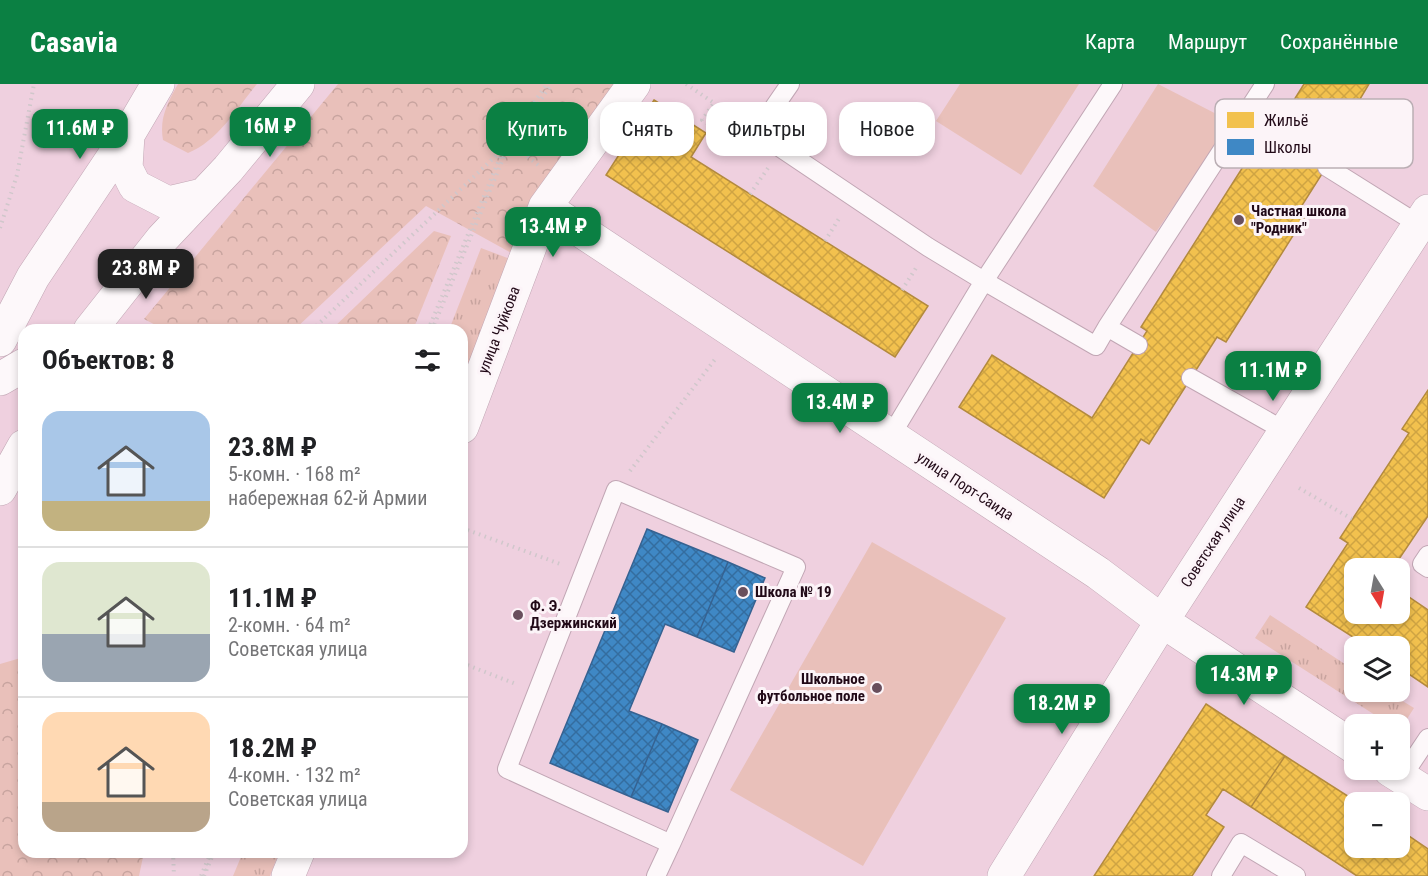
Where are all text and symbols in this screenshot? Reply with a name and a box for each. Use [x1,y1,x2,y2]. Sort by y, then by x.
text: Casavia [30,26,118,59]
text: Карта [1085,30,1135,54]
text: Маршрут [1168,30,1247,54]
text: Сохранённые [1280,30,1398,54]
legend [1215,99,1413,168]
chip: Купить [486,102,588,156]
chip: Снять [600,102,694,156]
chip: Фильтры [706,102,827,156]
chip: Новое [839,102,935,156]
pin: 16M ₽ [228,107,312,158]
pin: 11.6M ₽ [25,109,135,160]
text: Жильё [1264,111,1308,130]
text: 16M ₽ [244,114,296,138]
text: 11.6M ₽ [46,116,114,140]
text: Школы [1264,138,1312,157]
place label: Частная школа "Родник" [1251,202,1346,237]
pin: 13.4M ₽ [498,207,608,258]
marker: Частная школа "Родник" [1232,213,1246,227]
text: 13.4M ₽ [519,214,587,238]
pin: 23.8M ₽ [91,249,201,300]
text: 23.8M ₽ [112,256,180,280]
street label: улица Чуйкова [474,284,524,376]
icon: filters [411,344,444,377]
text: Объектов: 8 [42,345,175,375]
pin: 11.1M ₽ [1218,351,1328,402]
text: 11.1M ₽ [1239,358,1307,382]
pin: 13.4M ₽ [785,383,895,434]
text: 13.4M ₽ [806,390,874,414]
text: 23.8M ₽ [228,432,317,462]
icon: home [90,435,162,507]
street label: улица Порт-Саида [913,448,1017,524]
text: 5-комн. · 168 m² [228,462,361,486]
text: набережная 62-й Армии [228,486,427,510]
street label: Советская улица [1177,493,1249,591]
north arrow [1344,558,1410,624]
map controls [1344,558,1410,858]
text: 11.1M ₽ [228,583,317,613]
place label: Школа № 19 [755,583,832,601]
marker: Школа № 19 [736,585,750,599]
icon: home [90,586,162,658]
place label: Ф. Э. Дзержинский [530,597,617,632]
marker: Ф. Э. Дзержинский [511,608,525,622]
text: 2-комн. · 64 m² [228,613,351,637]
button: layers [1344,636,1410,702]
text: Советская улица [228,637,368,661]
pin: 14.3M ₽ [1189,655,1299,706]
text: 14.3M ₽ [1210,662,1278,686]
place label: Школьное футбольное поле [757,670,865,705]
marker: Школьное футбольное поле [870,681,884,695]
pin: 18.2M ₽ [1007,684,1117,735]
text: 18.2M ₽ [1028,691,1096,715]
button: + [1344,714,1410,780]
text: 18.2M ₽ [228,733,317,763]
icon: home [90,736,162,808]
text: 4-комн. · 132 m² [228,763,361,787]
text: Советская улица [228,787,368,811]
button: − [1344,792,1410,858]

